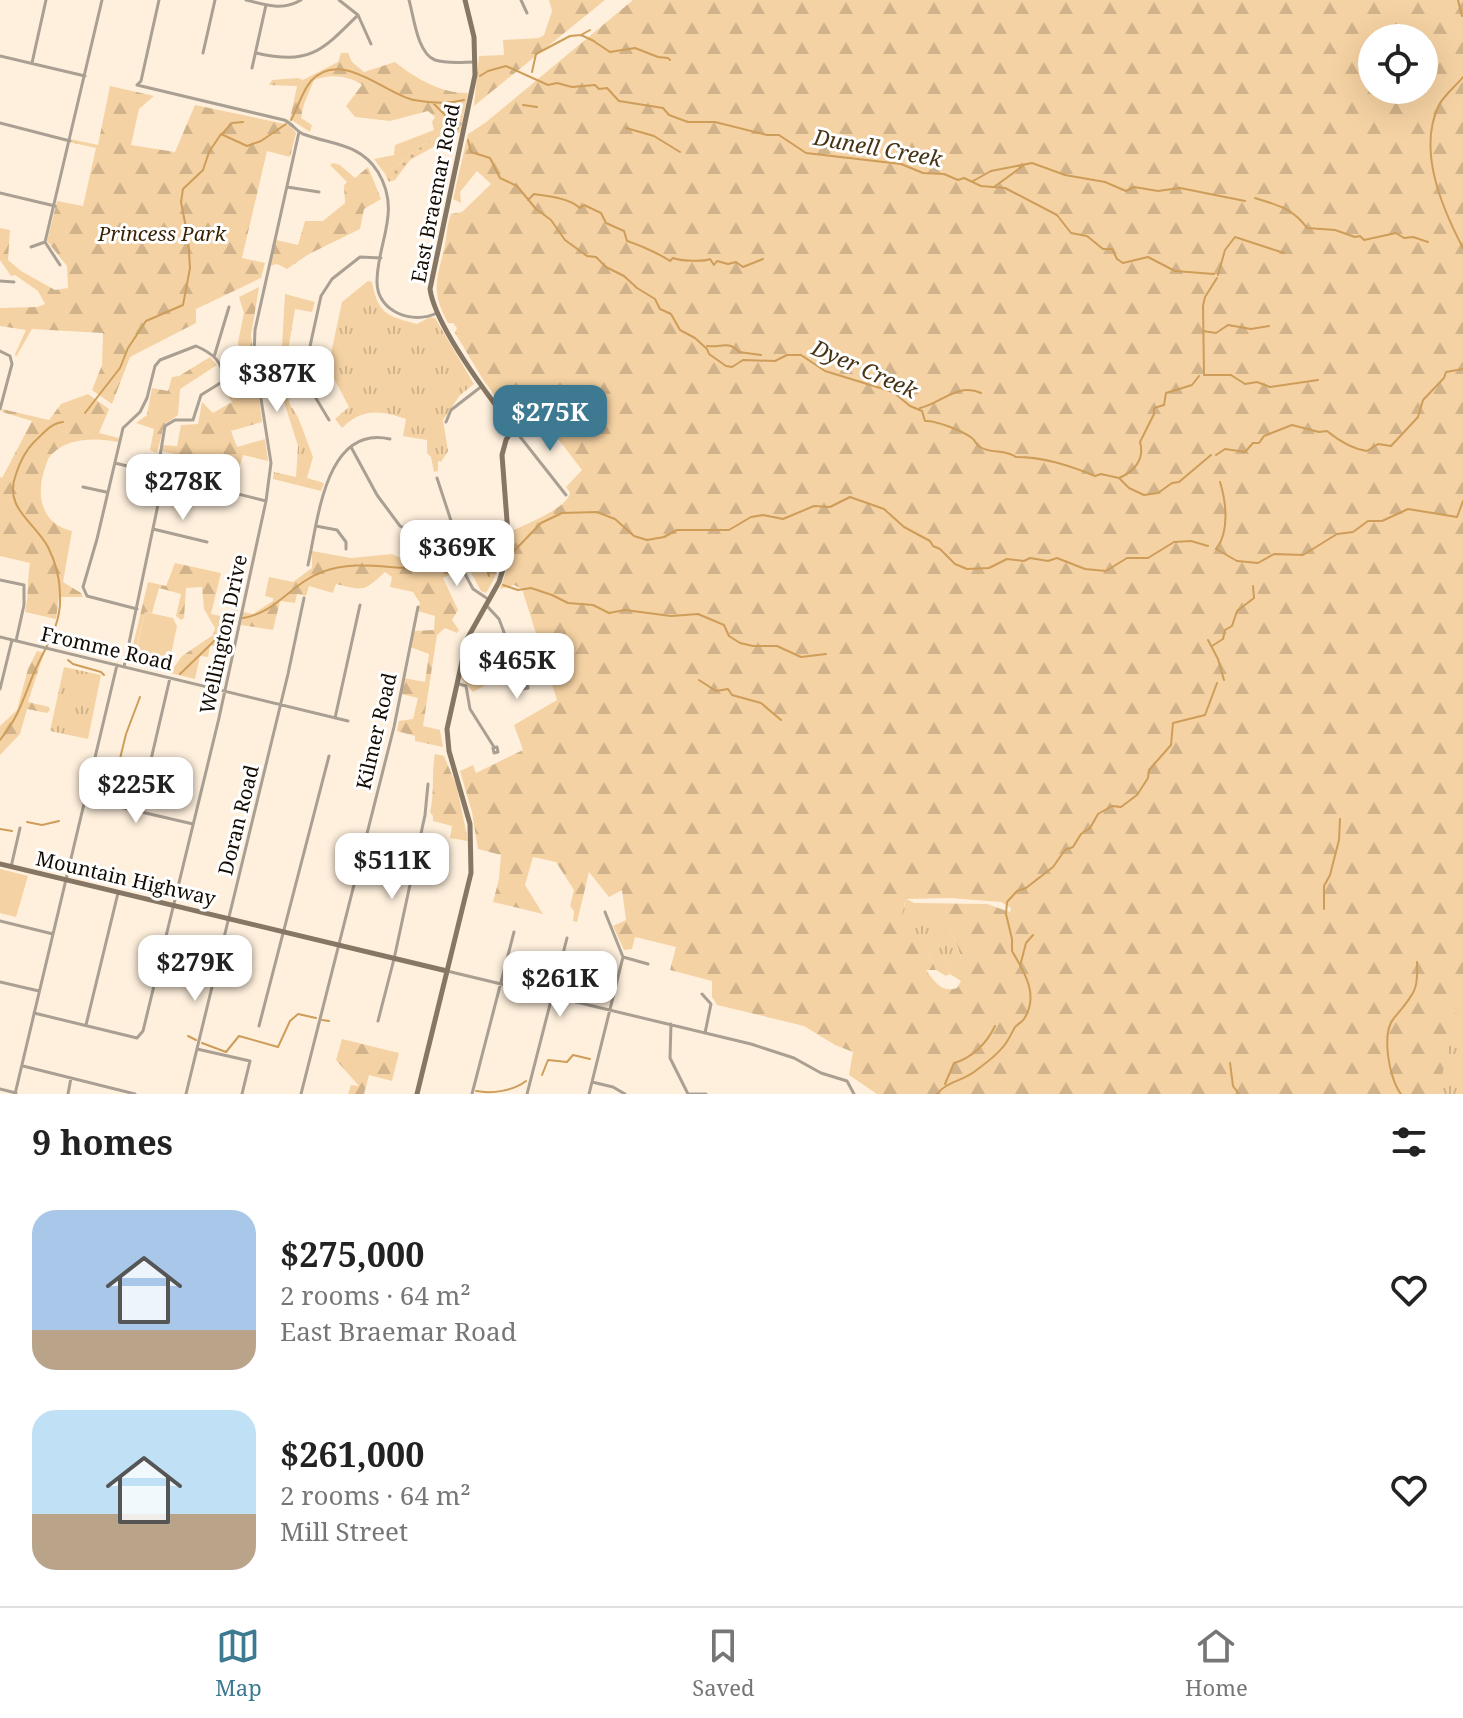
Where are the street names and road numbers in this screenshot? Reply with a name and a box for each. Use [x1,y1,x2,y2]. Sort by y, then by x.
street label: East Braemar Road [404,101,466,285]
street label: Wellington Drive [193,552,253,716]
street label: Fromme Road [38,620,176,676]
street label: Kilmer Road [349,670,403,792]
street label: Doran Road [211,762,265,878]
street label: Mountain Highway [33,844,219,912]

